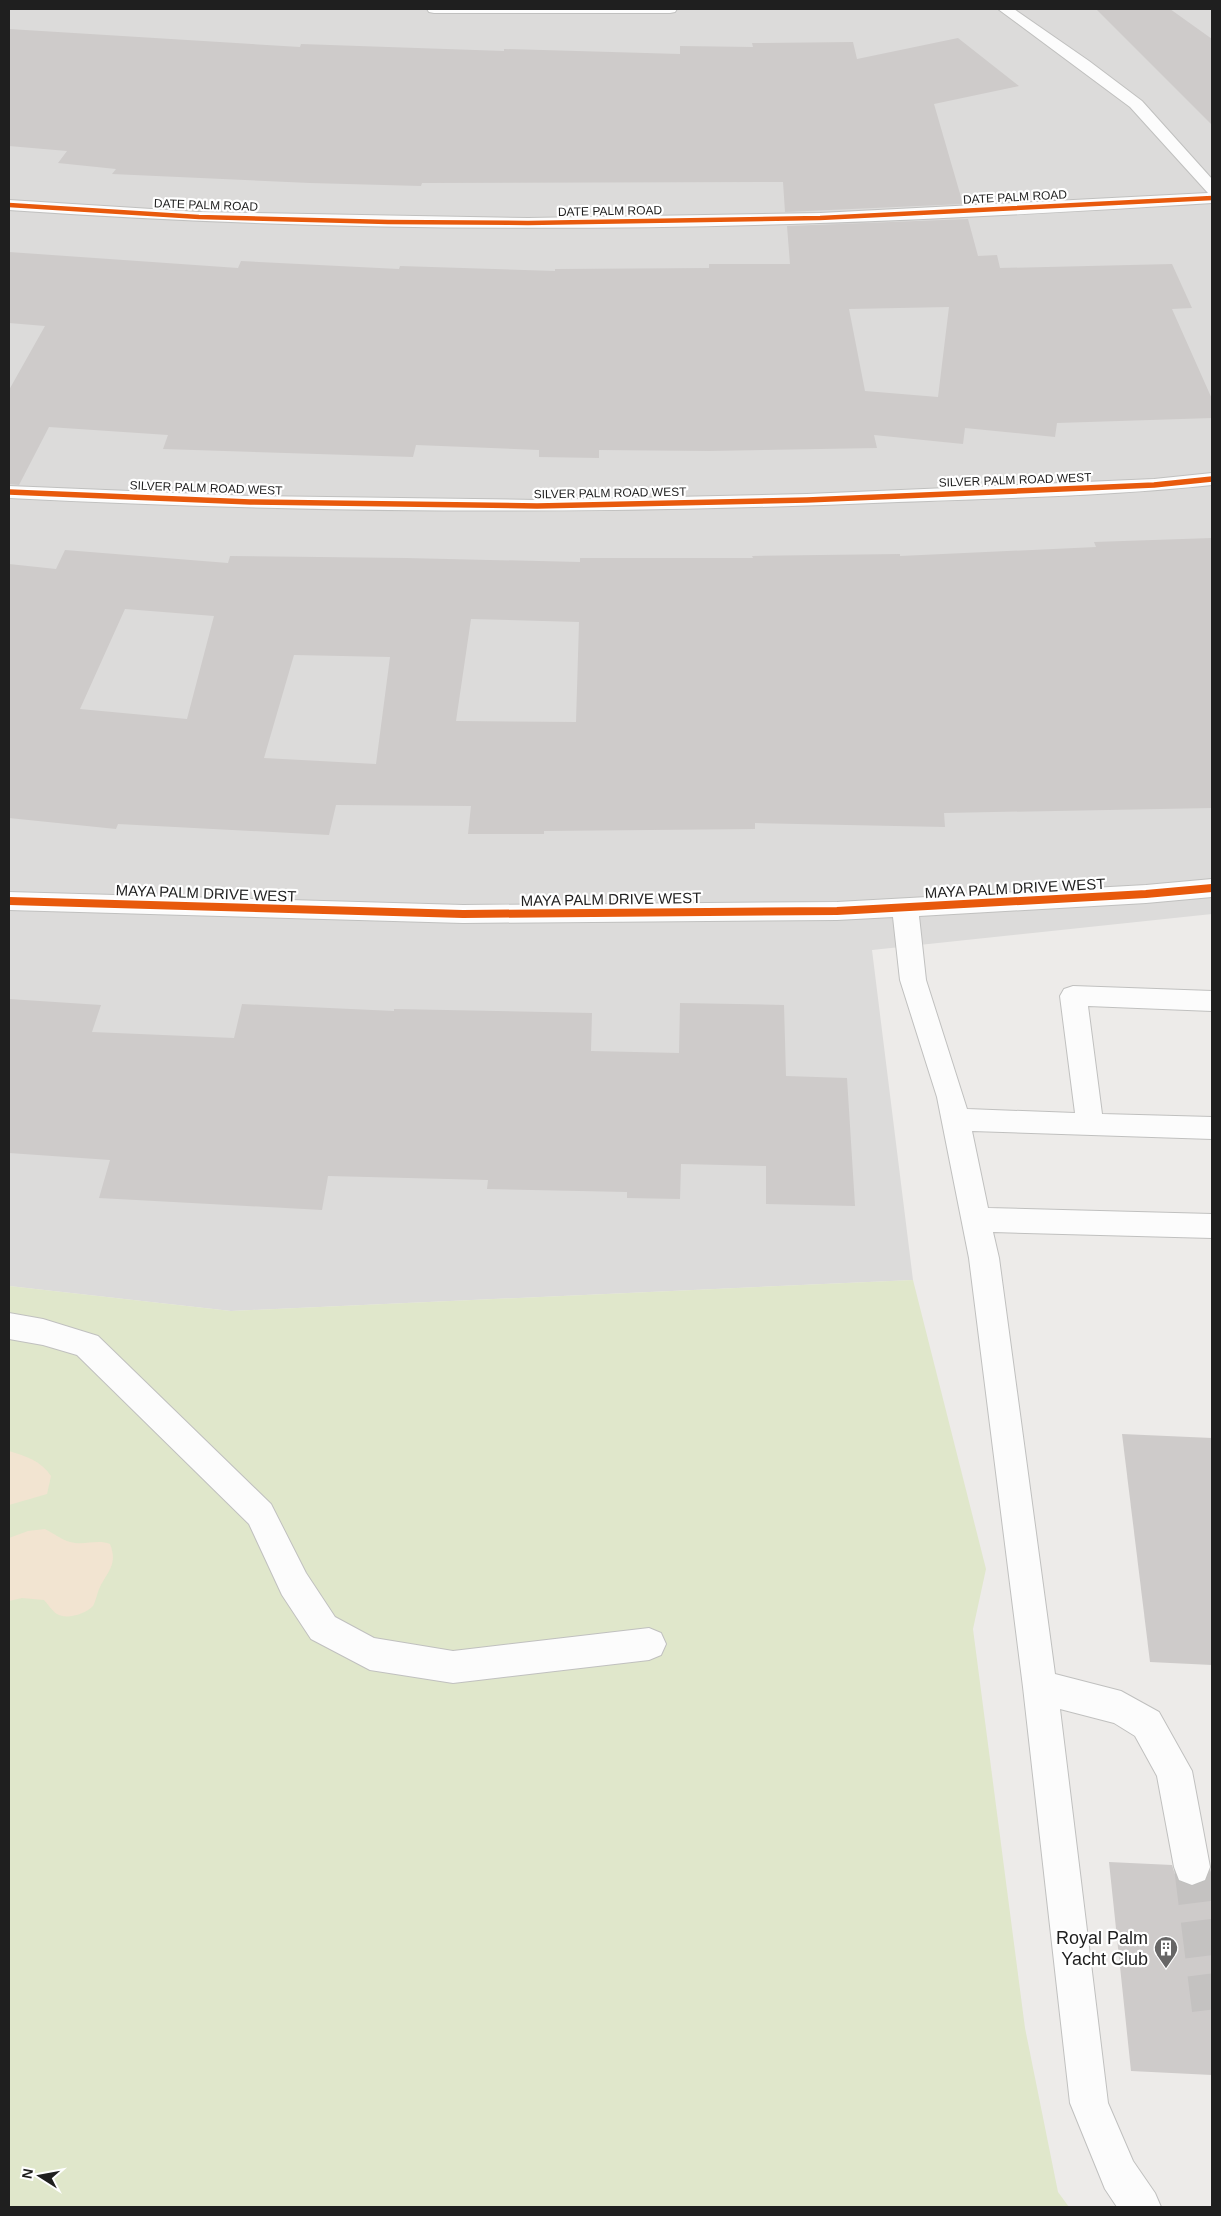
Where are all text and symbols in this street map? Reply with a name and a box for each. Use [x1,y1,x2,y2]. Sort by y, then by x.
street label: DATE PALM ROAD [963,187,1068,207]
street label: DATE PALM ROAD [154,196,259,214]
street label: DATE PALM ROAD [558,203,663,219]
street label: SILVER PALM ROAD WEST [938,470,1092,490]
street label: SILVER PALM ROAD WEST [129,478,283,498]
street label: SILVER PALM ROAD WEST [533,485,687,501]
street label: MAYA PALM DRIVE WEST [924,875,1106,901]
street label: MAYA PALM DRIVE WEST [115,881,297,905]
street label: MAYA PALM DRIVE WEST [520,889,702,909]
place label: Royal Palm Yacht Club [1056,1928,1148,1969]
building icon: Royal Palm Yacht Club [1153,1935,1179,1969]
north arrow [15,2151,65,2201]
text: N [18,2167,36,2180]

